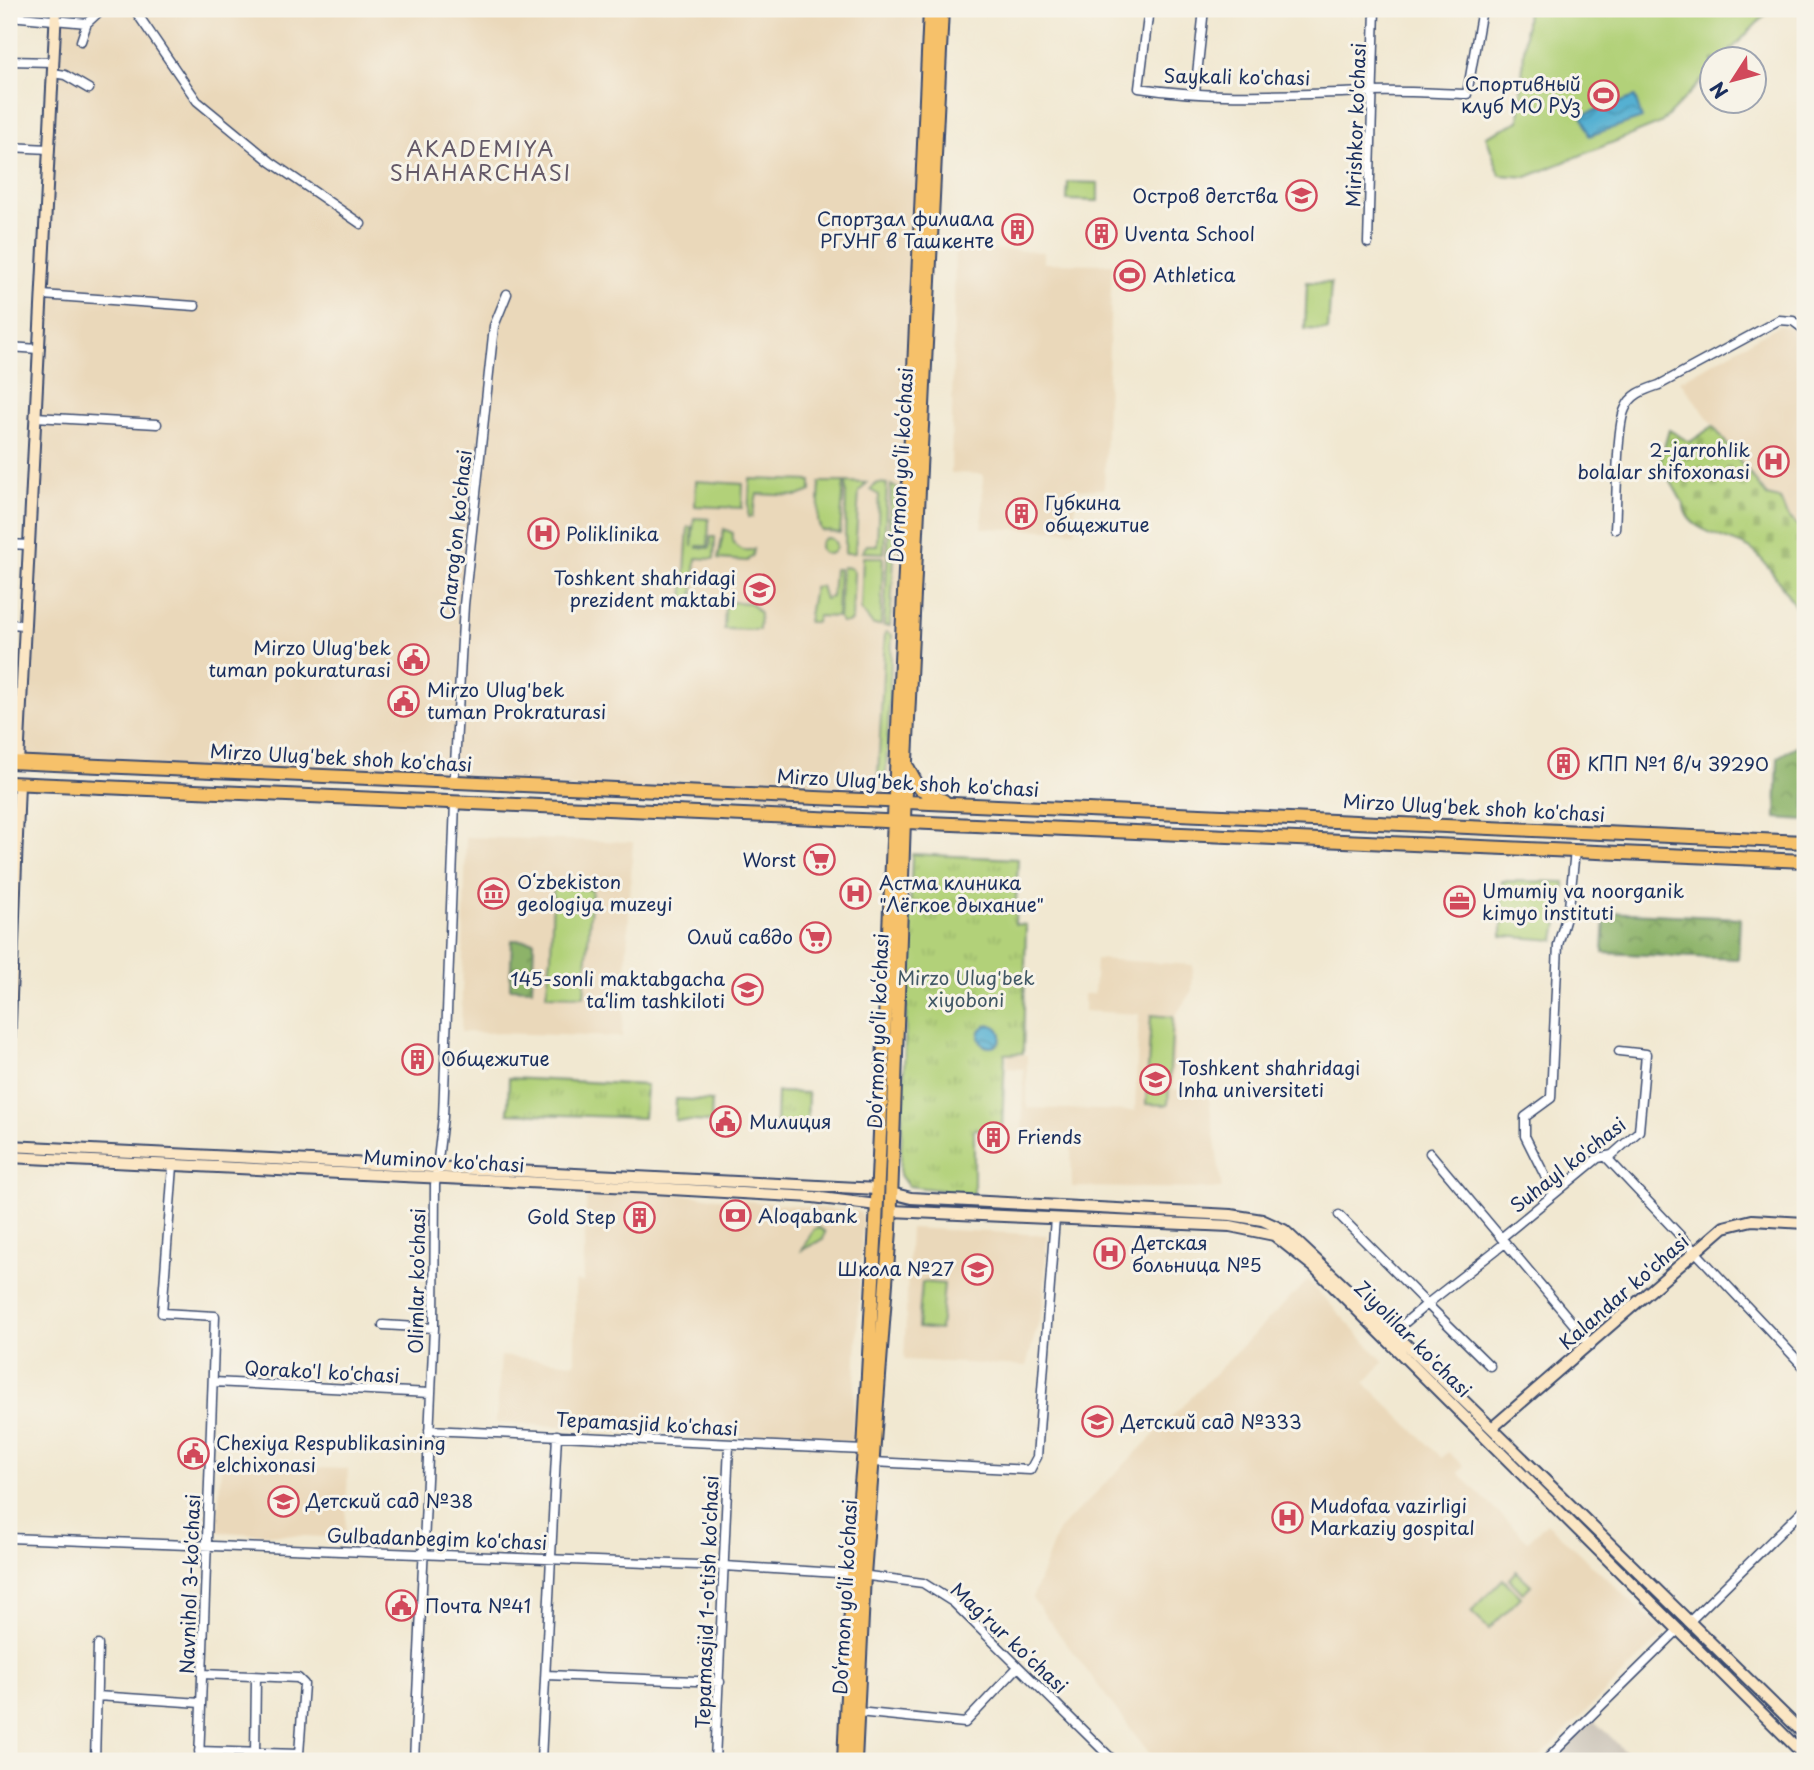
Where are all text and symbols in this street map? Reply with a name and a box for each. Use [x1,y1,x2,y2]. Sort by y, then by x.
street label: Mirishkor ko'chasi [1338,42,1372,208]
north arrow [1699,46,1769,116]
street label: Saykali ko'chasi [1164,61,1311,91]
place label: Спортивный клуб МО РУз [1461,69,1581,119]
text: N [1703,76,1734,105]
sports icon: Спортивный клуб МО РУз [1587,78,1621,112]
district label: AKADEMIYA SHAHARCHASI [390,132,572,188]
school or university icon: Остров детства [1284,179,1318,213]
place label: Остров детства [1132,181,1278,209]
place label: Спортзал филиала РГУНГ в Ташкенте [817,204,994,254]
building icon: Спортзал филиала РГУНГ в Ташкенте [1000,213,1034,247]
building icon: Uventa School [1084,217,1118,251]
place label: Uventa School [1124,219,1255,247]
sports icon: Athletica [1113,258,1147,292]
place label: Athletica [1153,260,1235,288]
street label: Do‘rmon yo‘li ko‘chasi [881,367,919,563]
place label: 2-jarrohlik bolalar shifoxonasi [1577,435,1750,485]
hospital icon: 2-jarrohlik bolalar shifoxonasi [1756,444,1790,478]
street label: Charog'on ko'chasi [432,448,478,621]
place label: Губкина общежитие [1045,488,1150,538]
building icon: Губкина общежитие [1005,497,1039,531]
hospital icon: Poliklinika [526,517,560,551]
place label: Poliklinika [566,519,659,547]
place label: Toshkent shahridagi prezident maktabi [554,563,736,613]
school or university icon: Toshkent shahridagi prezident maktabi [742,572,776,606]
place label: Mirzo Ulug'bek tuman pokuraturasi [208,633,391,683]
public building icon: Mirzo Ulug'bek tuman pokuraturasi [397,642,431,676]
place label: Mirzo Ulug'bek tuman Prokraturasi [427,675,606,725]
public building icon: Mirzo Ulug'bek tuman Prokraturasi [387,684,421,718]
street label: Mirzo Ulug'bek shoh ko'chasi [209,736,473,778]
building icon: КПП №1 в/ч 39290 [1547,747,1581,781]
place label: КПП №1 в/ч 39290 [1587,749,1769,777]
street label: Mirzo Ulug'bek shoh ko'chasi [776,761,1040,803]
street label: Mirzo Ulug'bek shoh ko'chasi [1342,786,1606,828]
supermarket icon: Worst [802,843,836,877]
place label: Worst [743,845,796,873]
place label: Oʻzbekiston geologiya muzeyi [517,867,673,917]
place label: Астма клиника "Лёгкое дыхание" [879,868,1044,918]
museum icon: Oʻzbekiston geologiya muzeyi [477,876,511,910]
place label: Umumiy va noorganik kimyo instituti [1482,876,1685,926]
hospital icon: Астма клиника "Лёгкое дыхание" [839,877,873,911]
office icon: Umumiy va noorganik kimyo instituti [1442,885,1476,919]
supermarket icon: Олий савдо [799,920,833,954]
place label: Олий савдо [687,922,793,950]
street label: Do‘rmon yo‘li ko‘chasi [860,933,894,1129]
park label: Mirzo Ulug'bek xiyoboni [897,963,1035,1013]
place label: 145-sonli maktabgacha ta‘lim tashkiloti [510,964,725,1014]
school or university icon: 145-sonli maktabgacha ta‘lim tashkiloti [731,973,765,1007]
building icon: Общежитие [401,1042,435,1076]
place label: Общежитие [441,1044,550,1072]
place label: Toshkent shahridagi Inha universiteti [1178,1053,1361,1103]
school or university icon: Toshkent shahridagi Inha universiteti [1138,1062,1172,1096]
public building icon: Милиция [709,1105,743,1139]
place label: Милиция [749,1107,832,1135]
street label: Suhayl ko'chasi [1503,1110,1631,1219]
building icon: Friends [977,1120,1011,1154]
place label: Friends [1017,1122,1082,1150]
street label: Muminov ko'chasi [363,1142,525,1178]
bank icon: Aloqabank [718,1199,752,1233]
building icon: Gold Step [622,1200,656,1234]
place label: Aloqabank [758,1201,858,1229]
place label: Gold Step [527,1202,616,1230]
street label: Olimlar ko'chasi [401,1208,431,1354]
street label: Kalandar ko'chasi [1552,1227,1694,1356]
place label: Детская больница №5 [1131,1228,1262,1278]
hospital icon: Детская больница №5 [1092,1237,1126,1271]
school or university icon: Школа №27 [960,1252,994,1286]
place label: Школа №27 [838,1254,954,1282]
street label: Ziyolilar ko'chasi [1349,1273,1479,1403]
street label: Qorako'l ko'chasi [244,1353,400,1389]
street label: Tepamasjid ko'chasi [555,1404,739,1442]
school or university icon: Детский сад №333 [1081,1405,1115,1439]
place label: Детский сад №333 [1120,1407,1302,1435]
place label: Chexiya Respublikasining elchixonasi [216,1428,446,1478]
public building icon: Chexiya Respublikasining elchixonasi [176,1437,210,1471]
street label: Tepamasjid 1-o'tish ko'chasi [688,1475,724,1729]
school or university icon: Детский сад №38 [266,1484,300,1518]
place label: Детский сад №38 [305,1486,473,1514]
place label: Mudofaa vazirligi Markaziy gospital [1310,1491,1475,1541]
street label: Navnihol 3-ko'chasi [172,1493,206,1675]
street label: Do‘rmon yo‘li ko‘chasi [825,1499,863,1695]
hospital icon: Mudofaa vazirligi Markaziy gospital [1270,1500,1304,1534]
street label: Gulbadanbegim ko'chasi [326,1520,548,1556]
street label: Magʻrur koʻchasi [945,1575,1075,1699]
public building icon: Почта №41 [385,1589,419,1623]
place label: Почта №41 [425,1591,531,1619]

